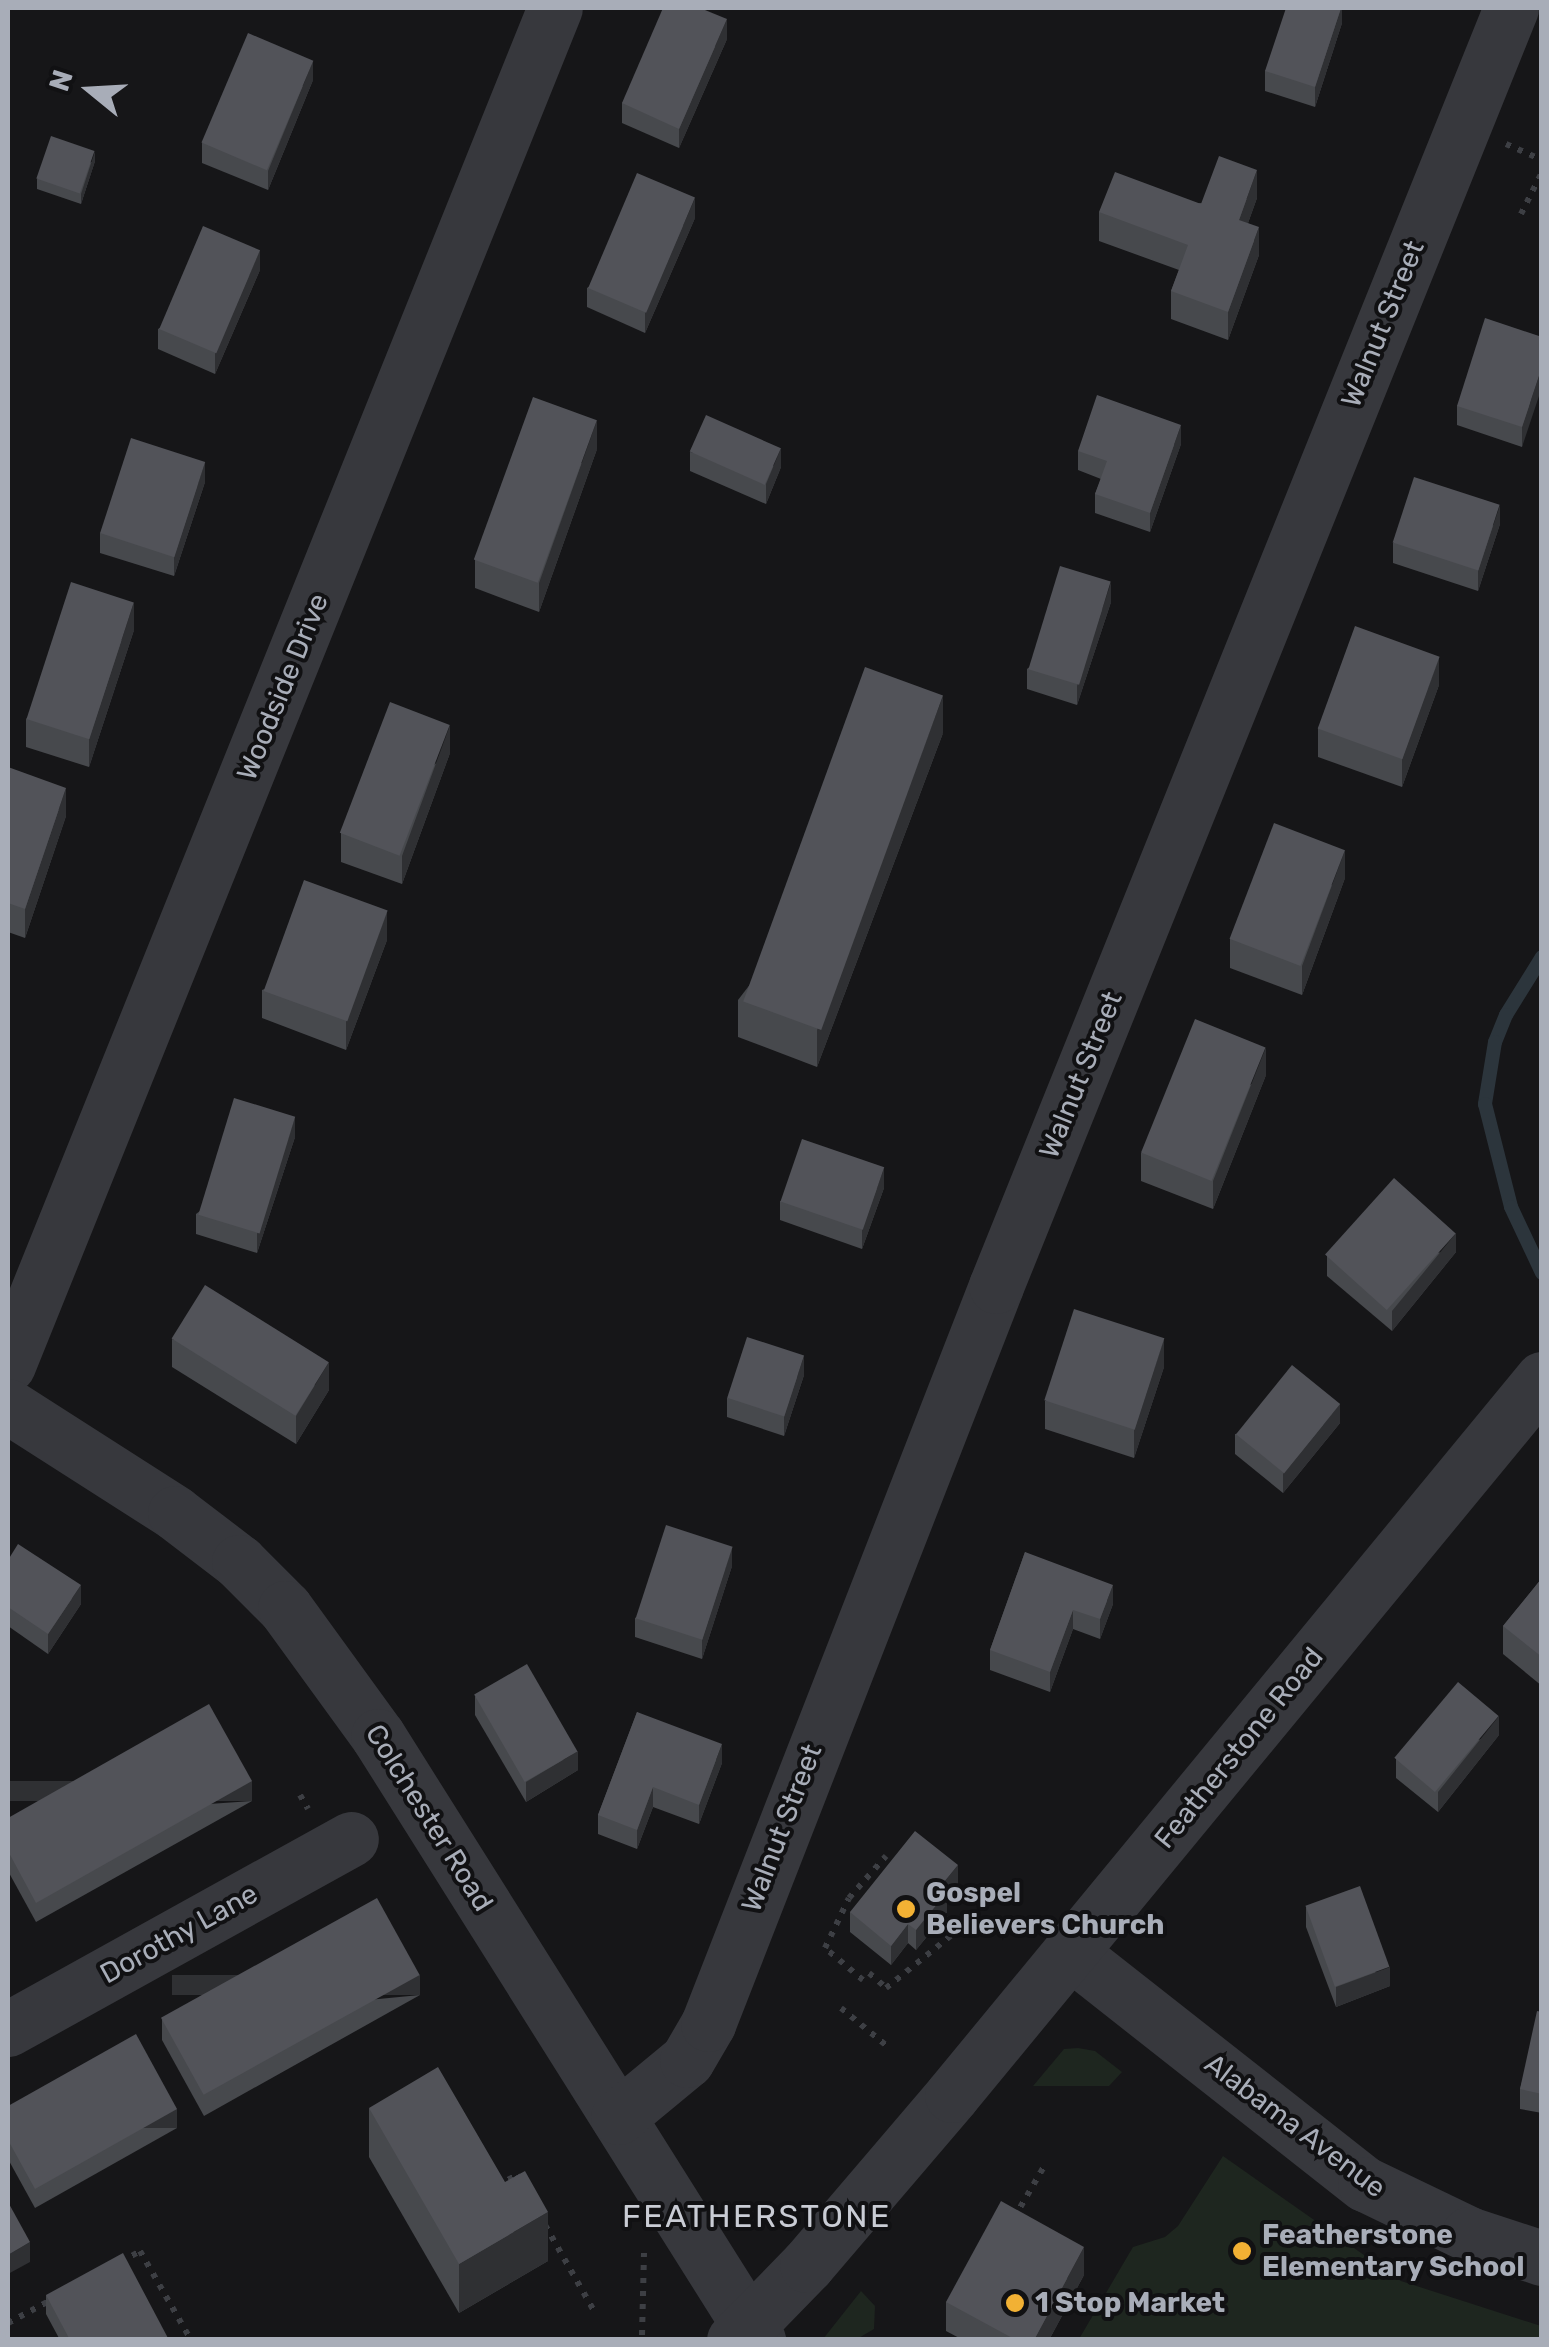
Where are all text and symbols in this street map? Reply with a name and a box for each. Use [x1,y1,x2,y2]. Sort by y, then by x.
north arrow [40,40,140,140]
text: N [42,66,80,95]
street label: Walnut Street [1334,236,1432,412]
street label: Woodside Drive [230,589,336,785]
street label: Walnut Street [1032,987,1130,1163]
street label: Featherstone Road [1148,1641,1330,1855]
street label: Colchester Road [358,1718,500,1918]
street label: Walnut Street [735,1740,829,1916]
place label: Gospel Believers Church [926,1876,1164,1942]
street label: Dorothy Lane [94,1877,264,1991]
marker: Gospel Believers Church [895,1898,917,1920]
street label: Alabama Avenue [1198,2047,1392,2205]
district label: FEATHERSTONE [622,2197,892,2235]
place label: Featherstone Elementary School [1262,2218,1525,2284]
marker: Featherstone Elementary School [1231,2240,1253,2262]
place label: 1 Stop Market [1035,2286,1225,2320]
marker: 1 Stop Market [1004,2292,1026,2314]

